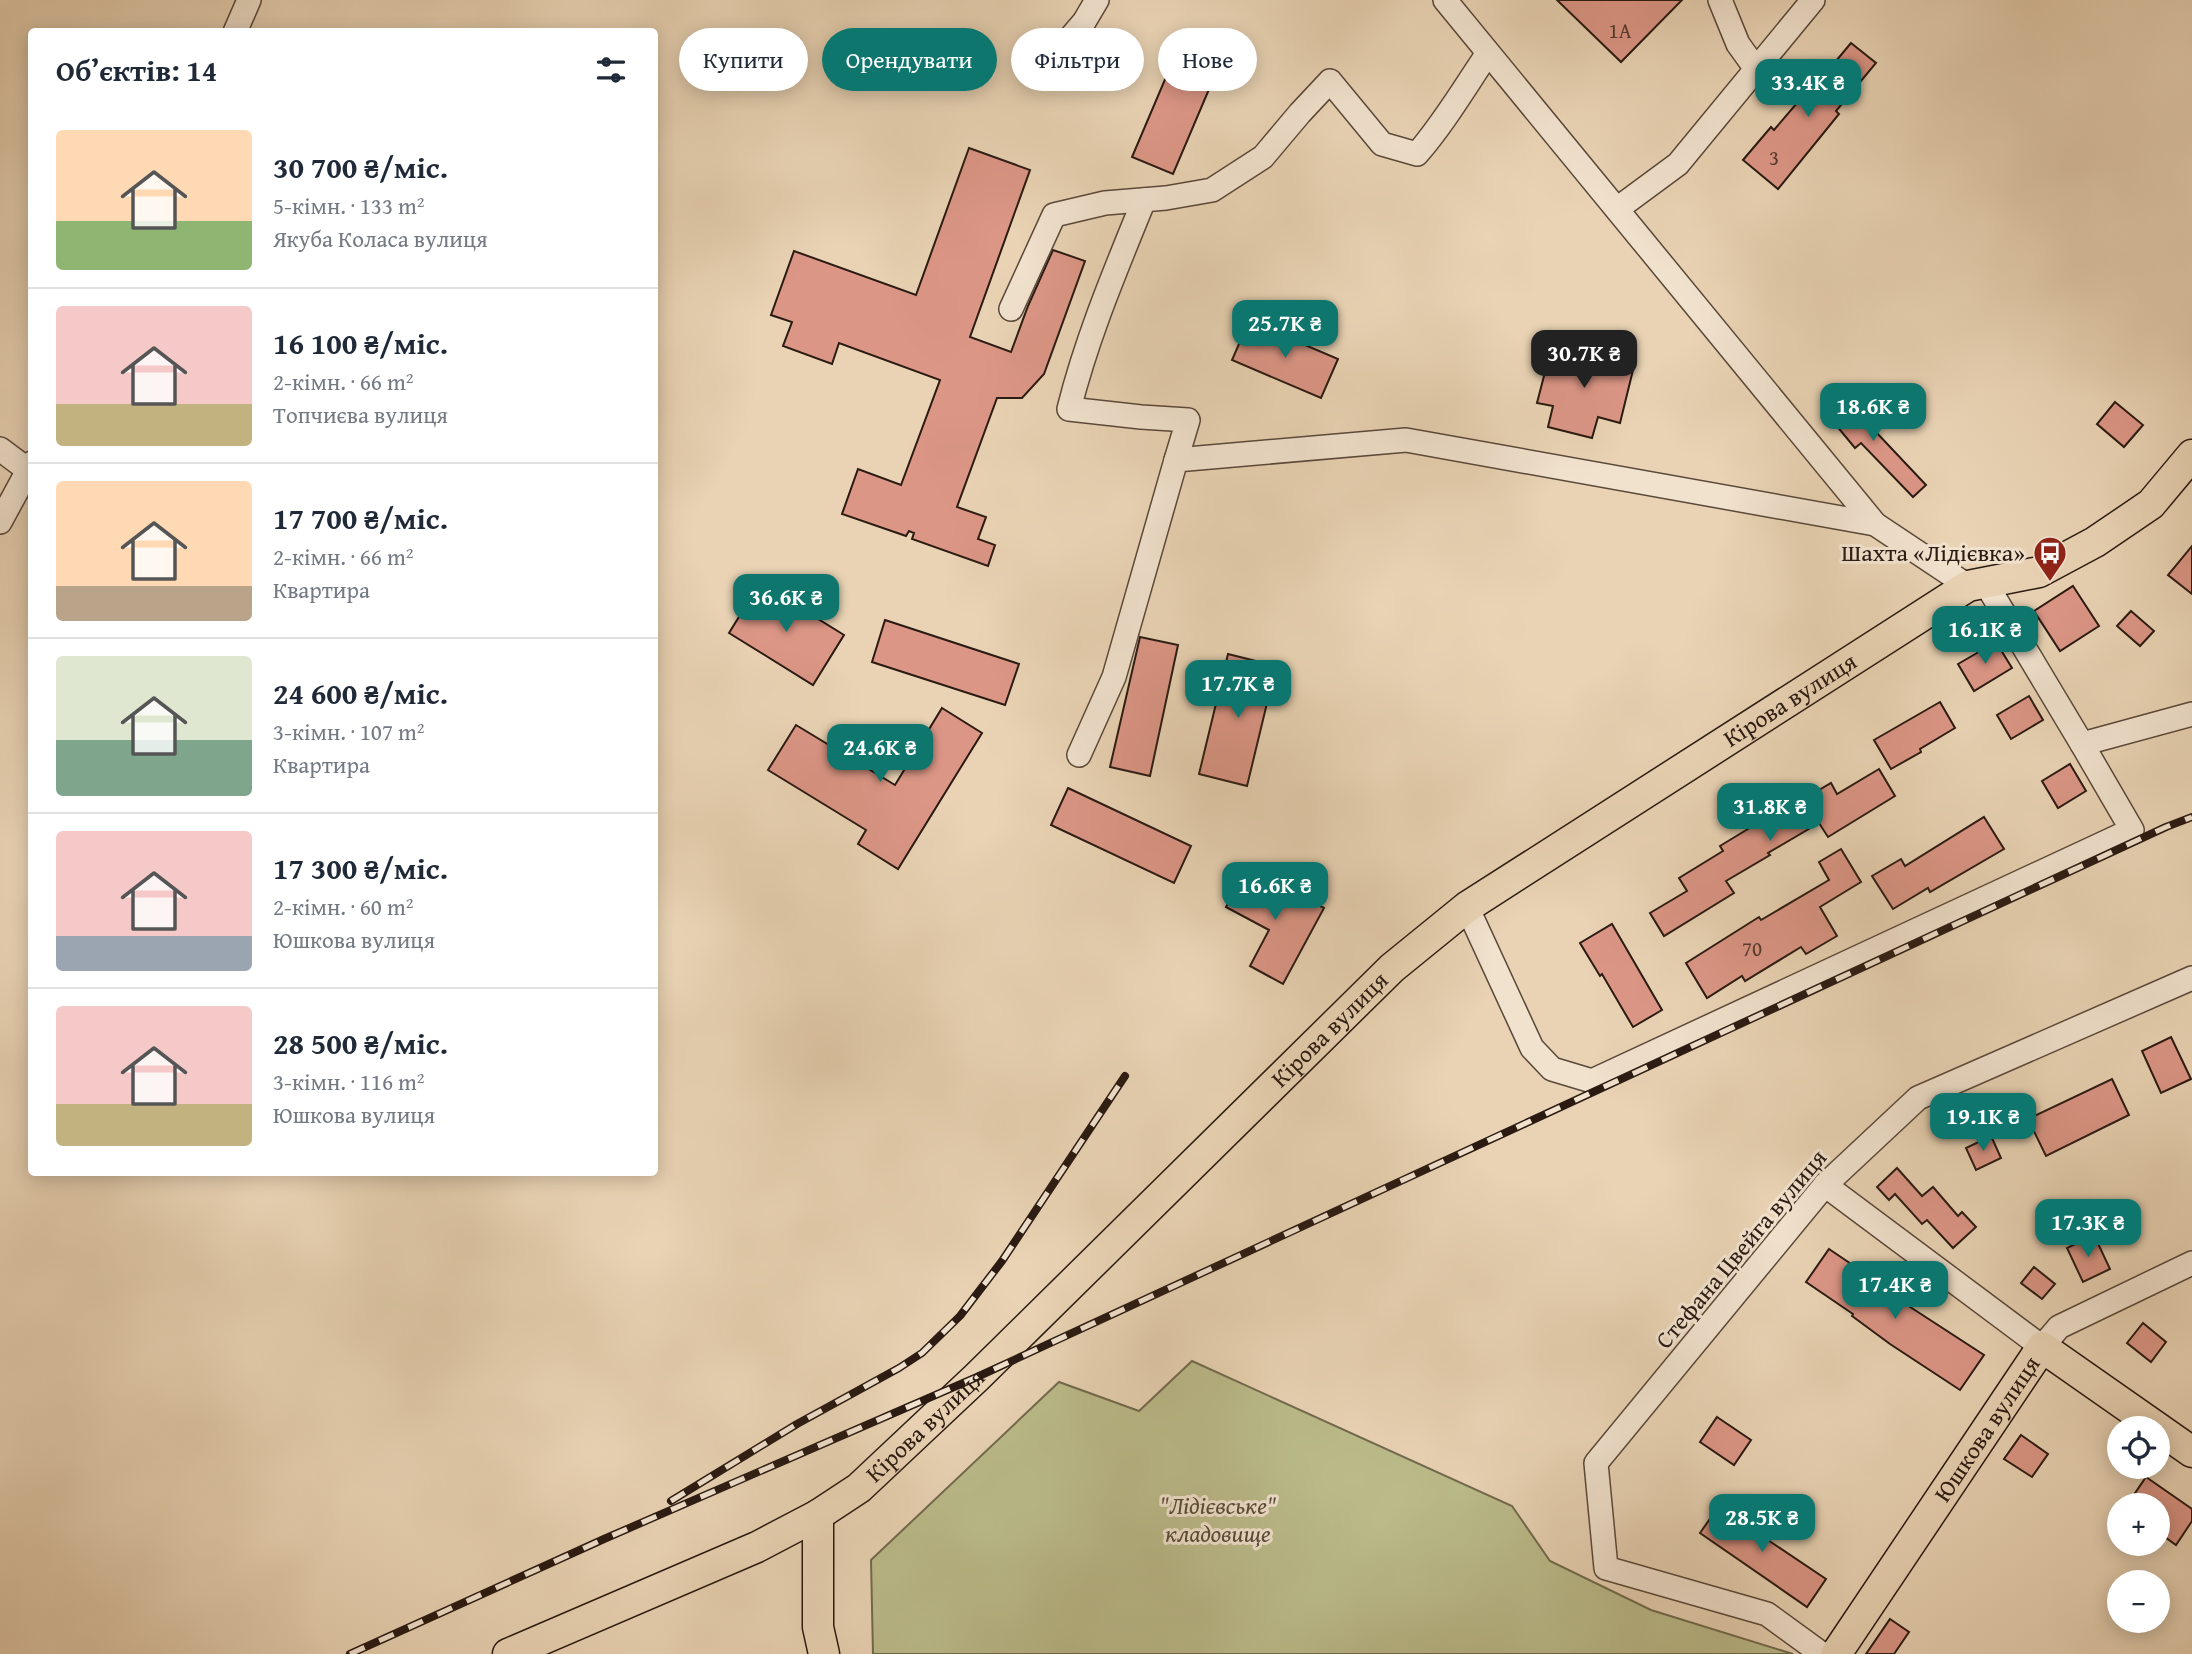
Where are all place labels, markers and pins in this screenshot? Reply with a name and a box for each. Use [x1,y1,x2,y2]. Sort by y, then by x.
pin: 33.4K ₴ [1743,60,1873,119]
pin: 25.7K ₴ [1220,300,1350,360]
pin: 30.7K ₴ [1519,330,1649,390]
pin: 18.6K ₴ [1808,384,1938,443]
bus stop icon: Шахта «Лідієвка» [2031,534,2069,583]
place label: Шахта «Лідієвка» [1841,535,2025,570]
pin: 36.6K ₴ [721,574,851,634]
pin: 16.1K ₴ [1920,606,2050,666]
pin: 17.7K ₴ [1173,660,1303,720]
pin: 24.6K ₴ [815,724,945,784]
pin: 31.8K ₴ [1705,784,1835,843]
pin: 16.6K ₴ [1210,862,1340,922]
pin: 19.1K ₴ [1918,1094,2048,1153]
pin: 17.3K ₴ [2023,1200,2153,1259]
pin: 17.4K ₴ [1830,1262,1960,1321]
pin: 28.5K ₴ [1697,1494,1827,1554]

